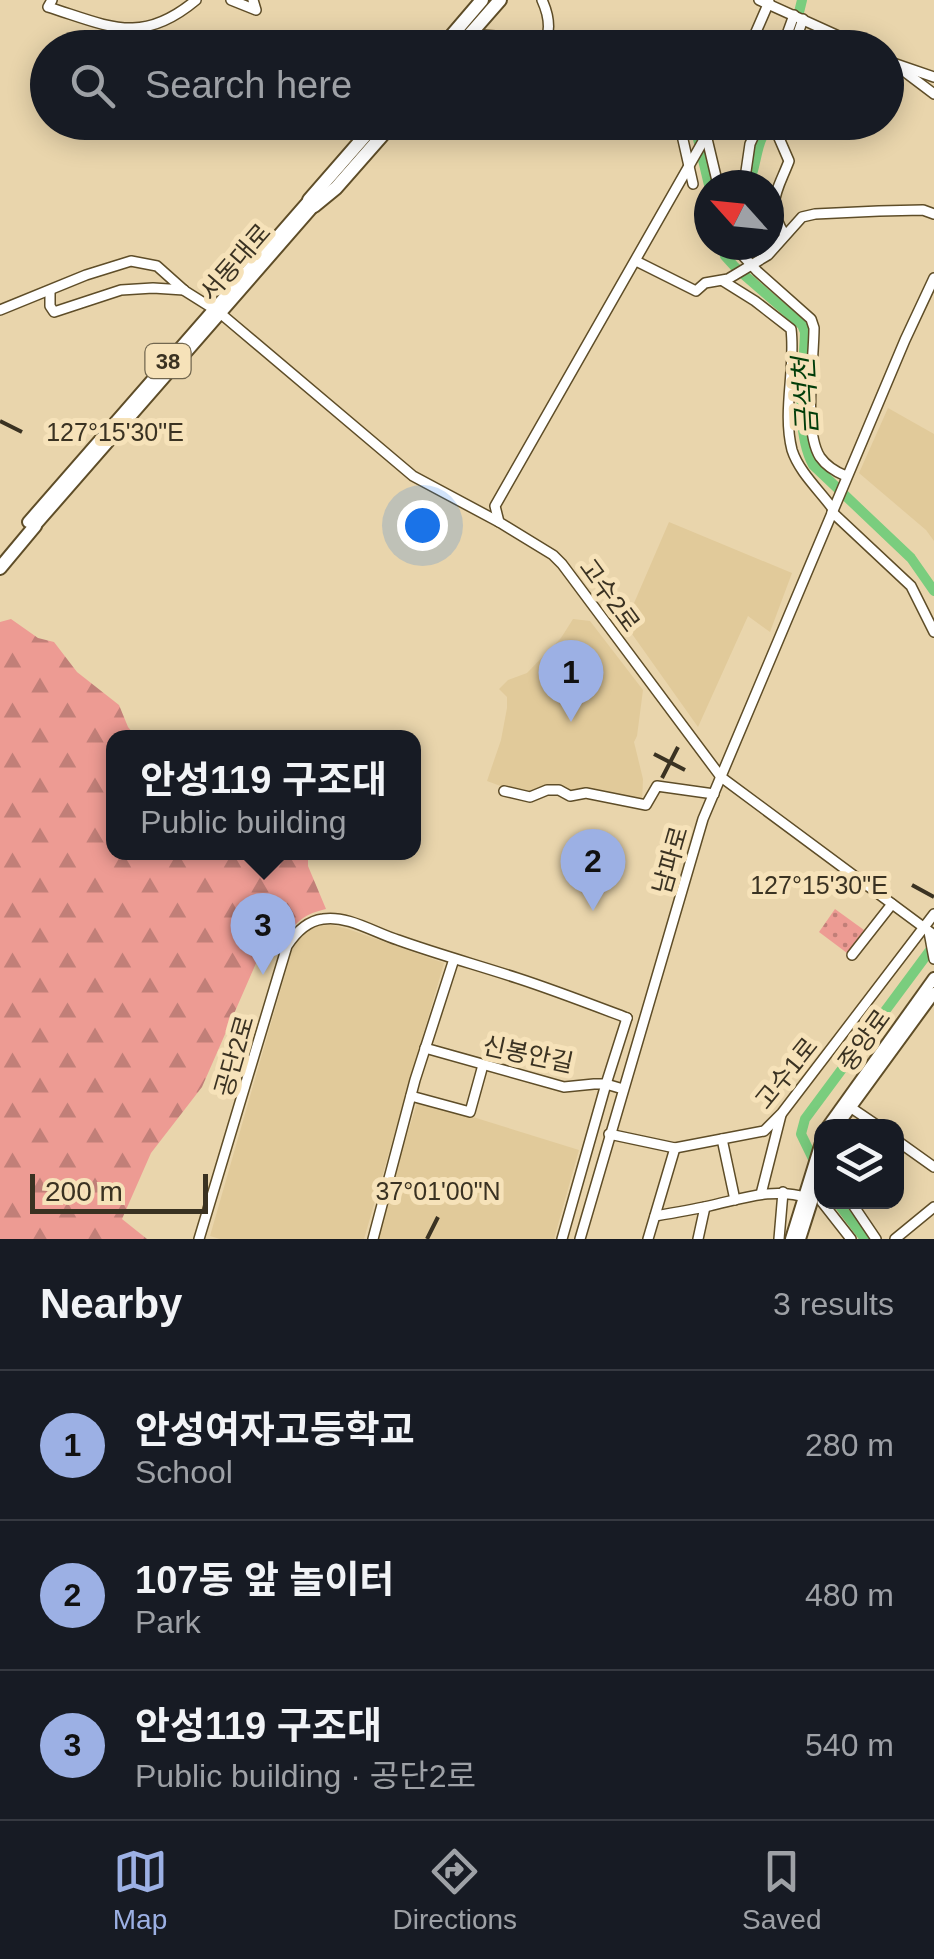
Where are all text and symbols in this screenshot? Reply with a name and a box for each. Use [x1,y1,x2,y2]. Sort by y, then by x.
search box [30,30,904,140]
icon: search [65,58,120,113]
text: Search here [145,64,352,106]
north arrow [694,170,784,260]
street label: 서동대로 [194,218,276,306]
road number: 38 [146,344,190,378]
water label: 금석천 [788,353,823,435]
text: 127°15'30"E [46,418,184,446]
your location [397,500,448,551]
street label: 고수2로 [574,553,646,637]
pin: 1 [538,640,604,722]
popup [106,730,421,860]
text: 안성119 구조대 [140,759,387,801]
text: Public building [140,804,347,840]
street label: 남파로 [647,823,693,897]
pin: 2 [560,828,626,911]
text: 127°15'30"E [750,871,888,899]
pin: 3 [230,892,296,975]
street label: 중앙로 [832,1004,896,1076]
street label: 공단2로 [209,1012,259,1100]
street label: 신봉안길 [480,1031,576,1077]
street label: 고수1로 [749,1032,823,1114]
map controls [814,1119,904,1209]
button: layers [814,1119,904,1209]
scale bar [30,1169,208,1214]
text: 200 m [45,1176,123,1207]
text: 37°01'00"N [375,1177,501,1205]
text: Nearby [40,1280,182,1327]
text: 3 results [773,1286,894,1322]
text: 안성여자고등학교 [135,1409,415,1451]
text: 1 [64,1427,81,1463]
text: 280 m [805,1427,894,1463]
text: School [135,1454,233,1490]
text: 107동 앞 놀이터 [135,1559,394,1601]
text: 2 [64,1577,81,1613]
text: 480 m [805,1577,894,1613]
text: Park [135,1604,201,1640]
text: 안성119 구조대 [135,1705,382,1747]
text: 3 [64,1727,81,1763]
text: 540 m [805,1727,894,1763]
text: Public building · 공단2로 [135,1758,476,1794]
tab: Map [113,1844,168,1936]
tab: Directions [393,1844,517,1936]
tab: Saved [742,1844,821,1936]

